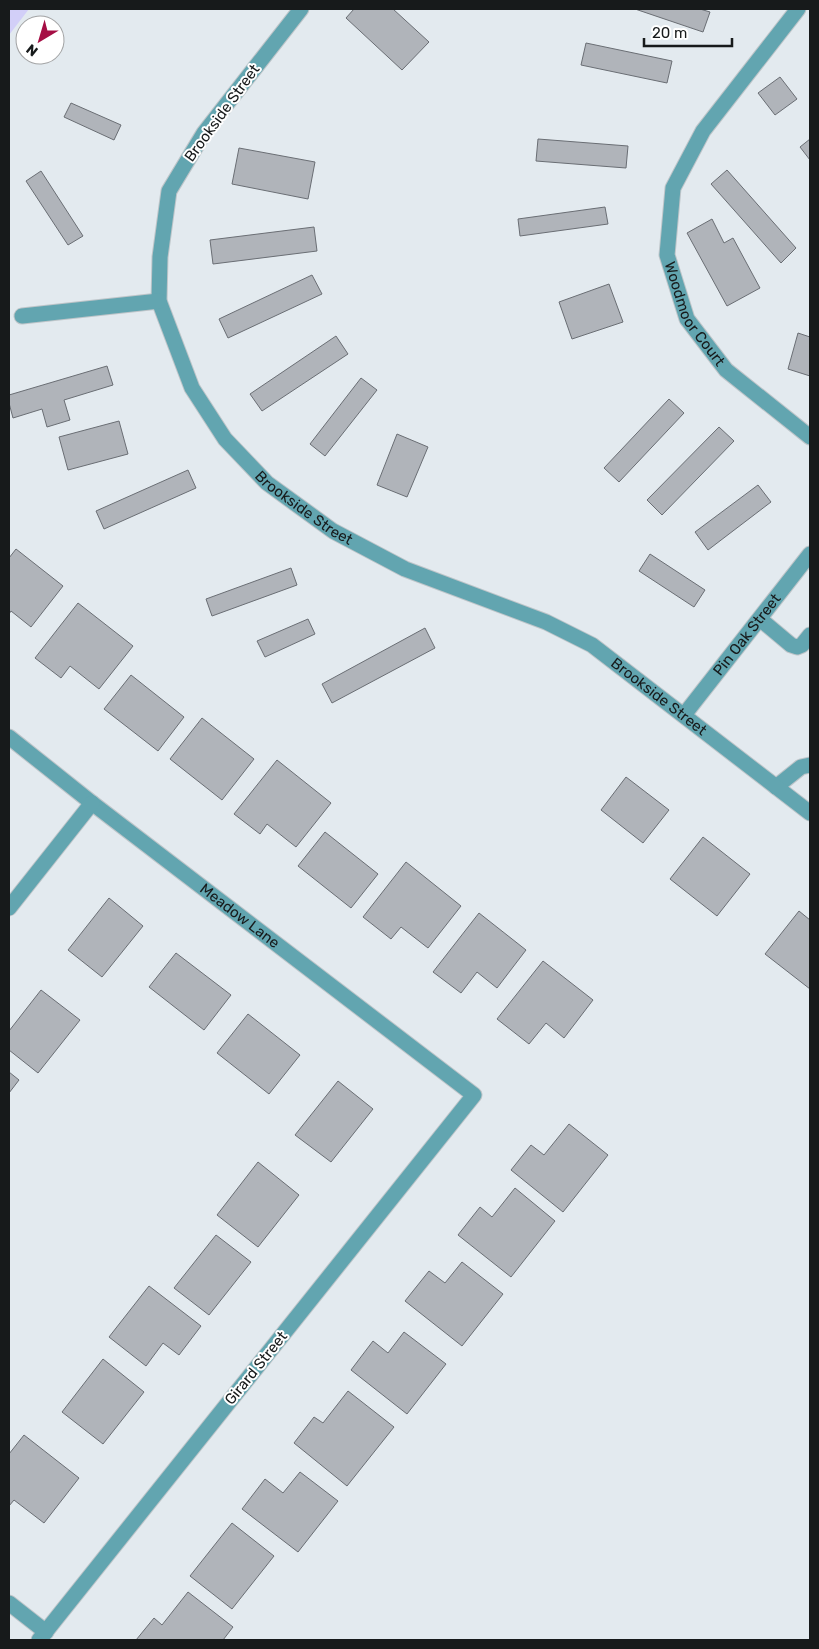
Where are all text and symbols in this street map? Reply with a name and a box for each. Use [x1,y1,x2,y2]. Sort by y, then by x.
north arrow [15,15,65,65]
scale bar [644,15,732,47]
text: 20 m [652,24,687,42]
text: N [23,40,42,60]
street label: Brookside Street [181,61,263,165]
street label: Woodmoor Court [661,259,729,370]
street label: Brookside Street [251,467,356,549]
street label: Pin Oak Street [709,590,785,679]
street label: Brookside Street [607,654,711,739]
street label: Meadow Lane [196,880,283,952]
street label: Girard Street [221,1328,291,1408]

